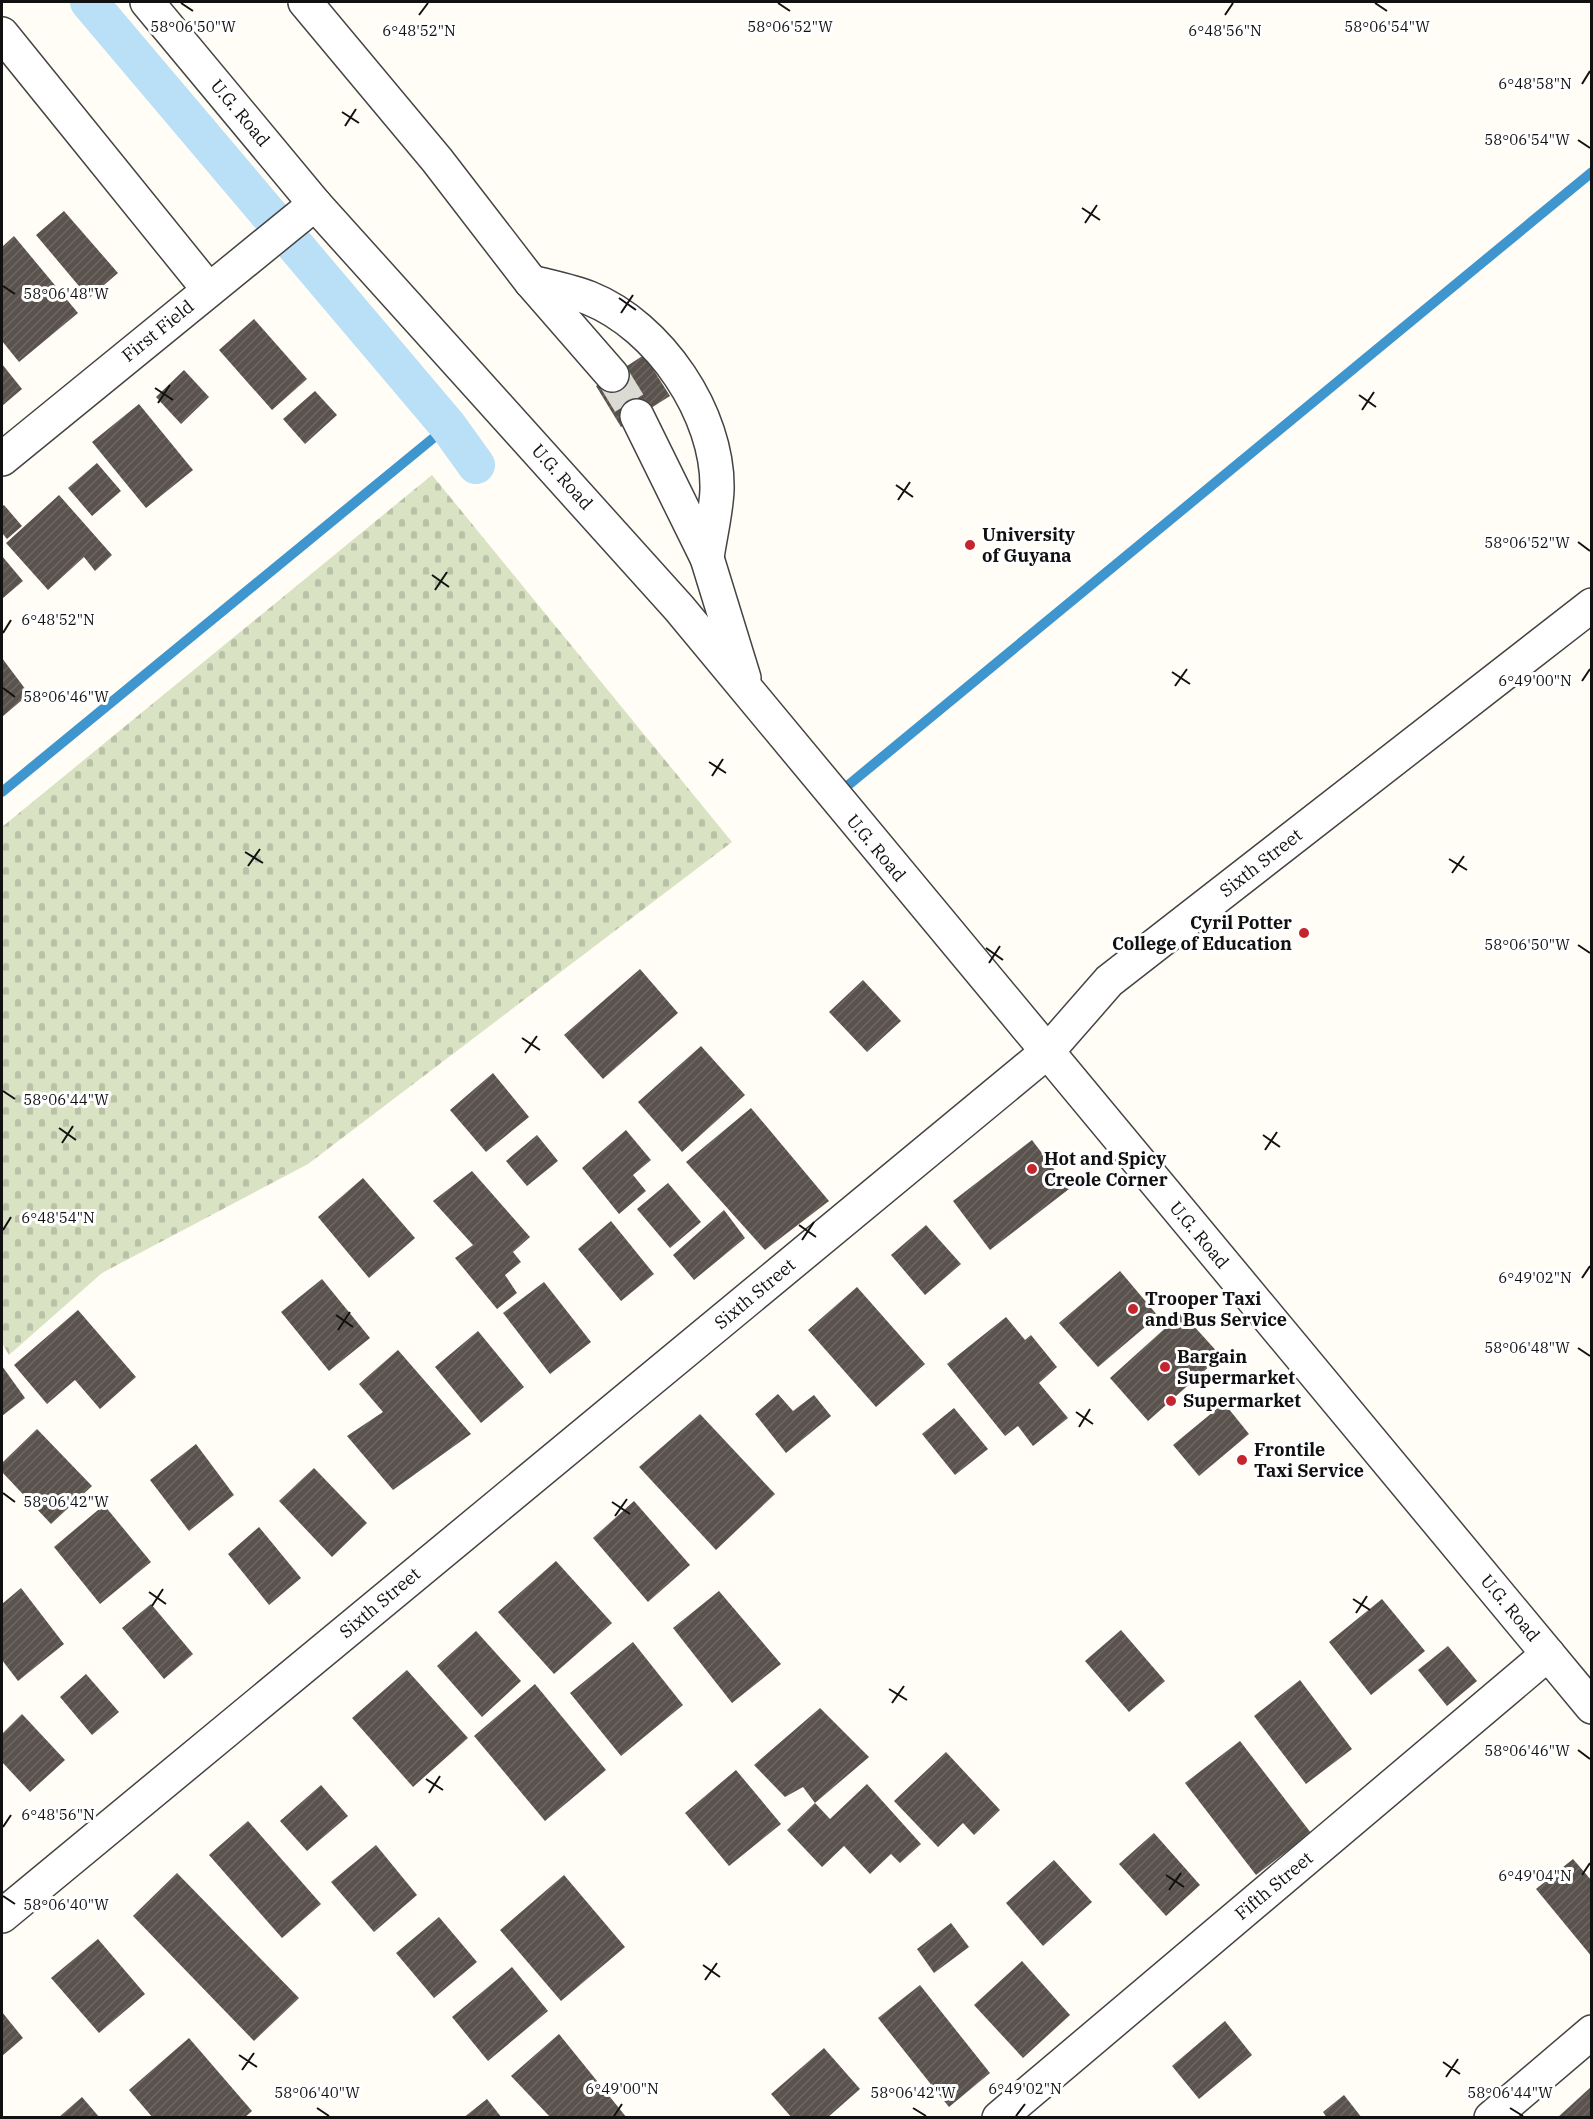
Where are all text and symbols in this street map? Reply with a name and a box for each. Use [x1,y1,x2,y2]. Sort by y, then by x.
text: 58°06'50"W [150,17,236,36]
text: 58°06'52"W [747,17,833,36]
text: 58°06'54"W [1344,17,1430,36]
text: 6°48'52"N [382,21,456,40]
text: 6°48'56"N [1188,21,1262,40]
street label: U.G. Road [206,74,275,151]
text: 6°48'58"N [1498,74,1572,93]
text: 58°06'54"W [1484,130,1570,149]
text: 58°06'48"W [23,284,109,303]
street label: First Field [117,295,198,367]
street label: U.G. Road [527,439,598,514]
place label: University of Guyana [982,523,1076,567]
text: 58°06'52"W [1484,533,1570,552]
marker: University of Guyana [963,538,977,552]
text: 6°48'52"N [21,610,95,629]
text: 6°49'00"N [1498,671,1572,690]
text: 58°06'46"W [23,687,109,706]
street label: U.G. Road [842,809,911,886]
street label: Sixth Street [1215,823,1307,902]
place label: Cyril Potter College of Education [1112,911,1292,955]
marker: Cyril Potter College of Education [1297,926,1311,940]
text: 58°06'50"W [1484,935,1570,954]
text: 58°06'44"W [23,1090,109,1109]
place label: Hot and Spicy Creole Corner [1044,1147,1168,1191]
marker: Hot and Spicy Creole Corner [1025,1162,1039,1176]
street label: U.G. Road [1165,1196,1234,1273]
text: 6°48'54"N [21,1208,95,1227]
street label: Sixth Street [709,1253,800,1334]
text: 6°49'02"N [1498,1268,1572,1287]
place label: Trooper Taxi and Bus Service [1145,1287,1287,1331]
marker: Trooper Taxi and Bus Service [1126,1302,1140,1316]
text: 58°06'48"W [1484,1338,1570,1357]
place label: Bargain Supermarket [1177,1345,1295,1389]
marker: Bargain Supermarket [1158,1360,1172,1374]
place label: Supermarket [1183,1389,1301,1412]
marker: Supermarket [1164,1394,1178,1408]
place label: Frontile Taxi Service [1254,1438,1364,1482]
marker: Frontile Taxi Service [1235,1453,1249,1467]
text: 58°06'42"W [23,1492,109,1511]
street label: Sixth Street [334,1562,425,1643]
street label: U.G. Road [1476,1569,1545,1646]
text: 58°06'46"W [1484,1741,1570,1760]
text: 6°48'56"N [21,1805,95,1824]
street label: Fifth Street [1230,1846,1317,1925]
text: 6°49'04"N [1498,1866,1572,1885]
text: 58°06'40"W [23,1895,109,1914]
text: 6°49'00"N [585,2079,659,2098]
text: 6°49'02"N [988,2079,1062,2098]
text: 58°06'40"W [274,2083,360,2102]
text: 58°06'42"W [870,2083,956,2102]
text: 58°06'44"W [1467,2083,1553,2102]

